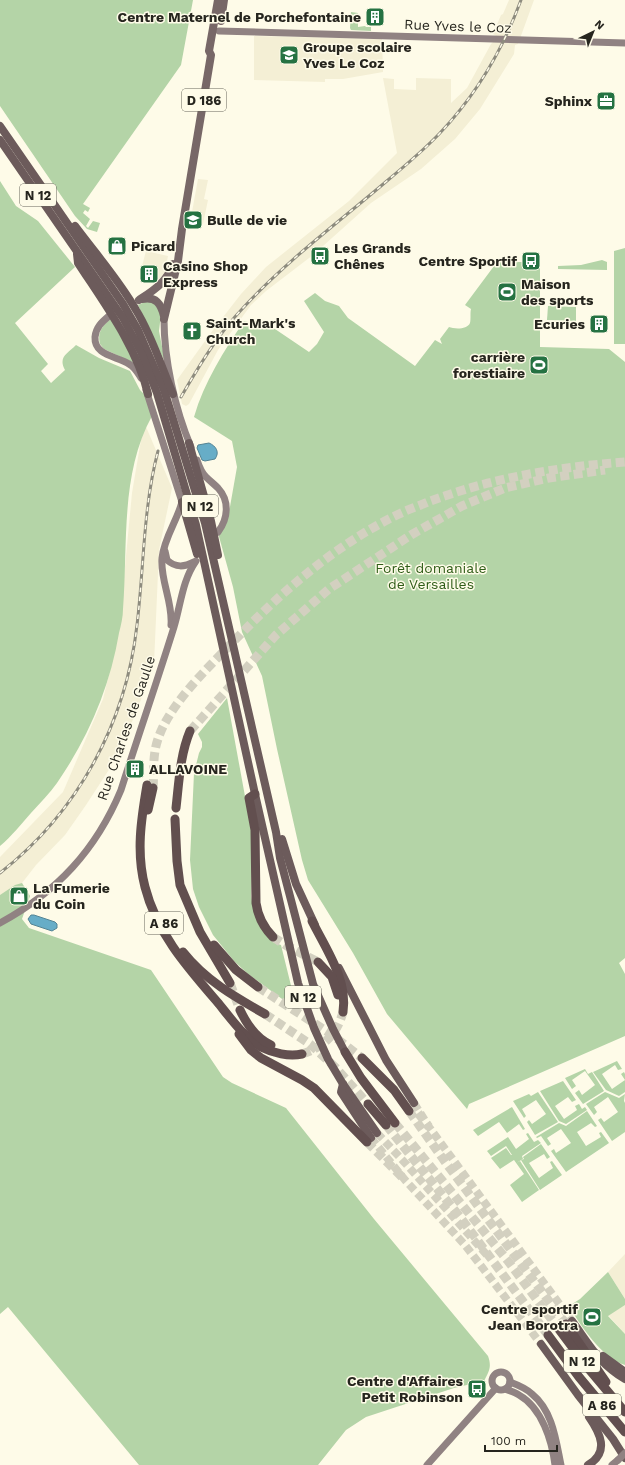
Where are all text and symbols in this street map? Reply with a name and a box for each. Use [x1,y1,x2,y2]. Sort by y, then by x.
building icon: Centre Maternel de Porchefontaine [364,6,386,28]
place label: Centre Maternel de Porchefontaine [118,9,361,25]
north arrow [573,12,613,52]
street label: Rue Yves le Coz [404,16,512,36]
text: N [592,18,607,33]
place label: Groupe scolaire Yves Le Coz [303,39,412,71]
school or university icon: Groupe scolaire Yves Le Coz [278,44,300,66]
road number: D 186 [182,89,226,111]
office icon: Sphinx [595,90,617,112]
place label: Sphinx [545,93,593,109]
road number: N 12 [20,184,56,206]
school or university icon: Bulle de vie [182,209,204,231]
place label: Bulle de vie [207,212,287,228]
shop icon: Picard [106,235,128,257]
place label: Picard [131,238,175,254]
place label: Les Grands Chênes [334,240,412,272]
bus stop icon: Les Grands Chênes [309,245,331,267]
bus stop icon: Centre Sportif [520,250,542,272]
place label: Centre Sportif [419,253,517,269]
place label: Casino Shop Express [163,258,248,290]
building icon: Casino Shop Express [138,263,160,285]
place label: Maison des sports [521,276,594,308]
sports icon: Maison des sports [496,281,518,303]
building icon: Ecuries [588,313,610,335]
place label: Saint-Mark's Church [206,315,296,347]
place label: Ecuries [534,316,586,332]
church icon: Saint-Mark's Church [181,320,203,342]
place label: carrière forestiaire [453,349,525,381]
sports icon: carrière forestiaire [528,354,550,376]
road number: N 12 [182,495,218,517]
park label: Forêt domaniale de Versailles [375,560,487,592]
street label: Rue Charles de Gaulle [94,654,158,802]
building icon: ALLAVOINE [124,758,146,780]
place label: ALLAVOINE [149,761,227,777]
place label: La Fumerie du Coin [33,880,110,912]
shop icon: La Fumerie du Coin [8,885,30,907]
road number: A 86 [145,912,183,934]
road number: N 12 [285,986,321,1008]
place label: Centre sportif Jean Borotra [481,1301,579,1333]
sports icon: Centre sportif Jean Borotra [581,1306,603,1328]
road number: N 12 [564,1350,600,1372]
place label: Centre d'Affaires Petit Robinson [347,1373,464,1405]
bus stop icon: Centre d'Affaires Petit Robinson [466,1378,488,1400]
road number: A 86 [583,1394,621,1416]
scale bar [485,1427,557,1453]
text: 100 m [491,1434,526,1448]

